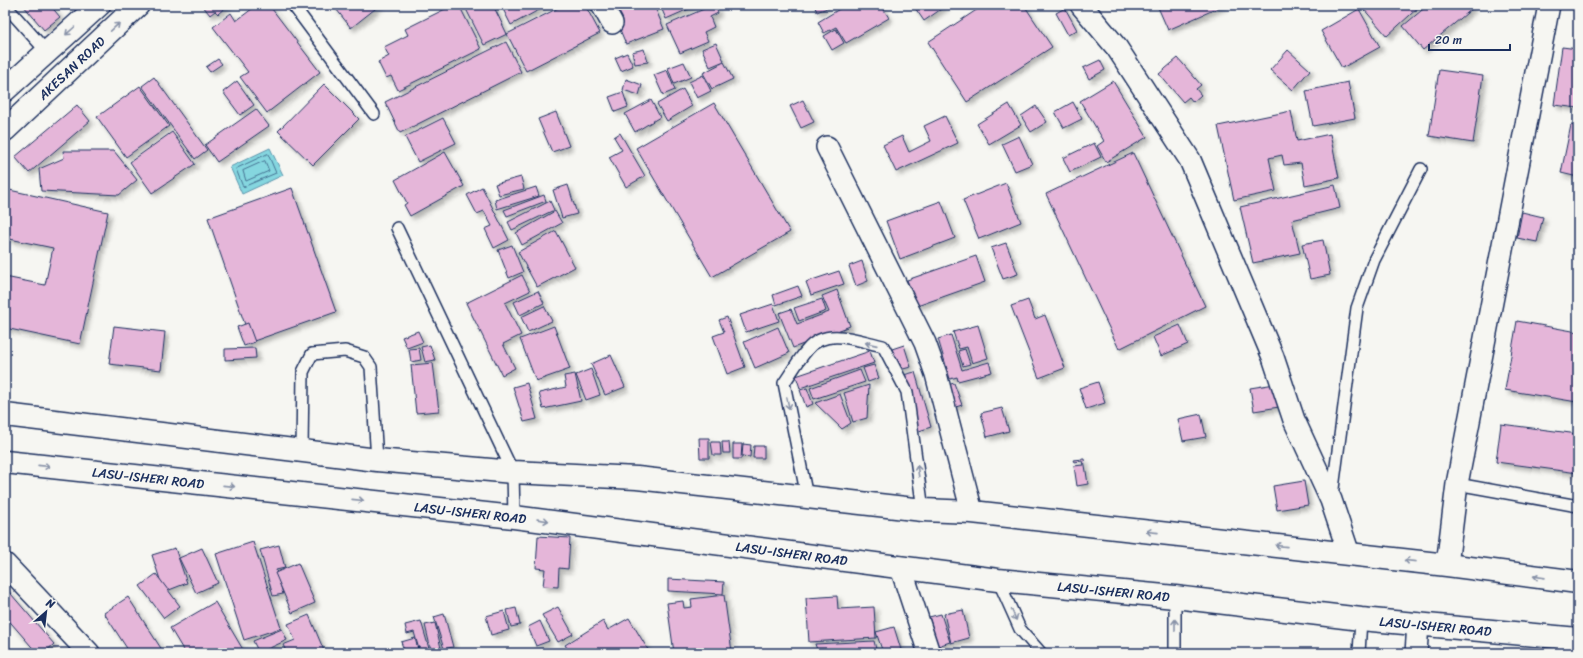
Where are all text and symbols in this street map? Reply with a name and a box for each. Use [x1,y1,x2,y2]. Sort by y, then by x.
one-way arrow [110,22,120,31]
one-way arrow [65,26,75,36]
scale bar [1429,26,1510,52]
text: 20 m [1435,29,1462,51]
street label: AKESAN ROAD [32,30,111,106]
one-way arrow [865,339,878,347]
one-way arrow [784,396,792,409]
street label: LASU-ISHERI ROAD [91,460,205,495]
one-way arrow [37,462,50,470]
one-way arrow [914,465,922,478]
one-way arrow [222,482,235,490]
street label: LASU-ISHERI ROAD [413,495,528,531]
one-way arrow [351,496,364,504]
one-way arrow [536,516,549,524]
one-way arrow [1146,528,1159,536]
street label: LASU-ISHERI ROAD [734,535,849,572]
one-way arrow [1275,542,1288,550]
one-way arrow [1404,557,1417,564]
one-way arrow [1533,573,1546,581]
street label: LASU-ISHERI ROAD [1056,575,1171,608]
north arrow [26,592,66,632]
text: N [42,593,59,614]
one-way arrow [1011,609,1018,621]
street label: LASU-ISHERI ROAD [1378,610,1493,643]
one-way arrow [1171,619,1179,632]

